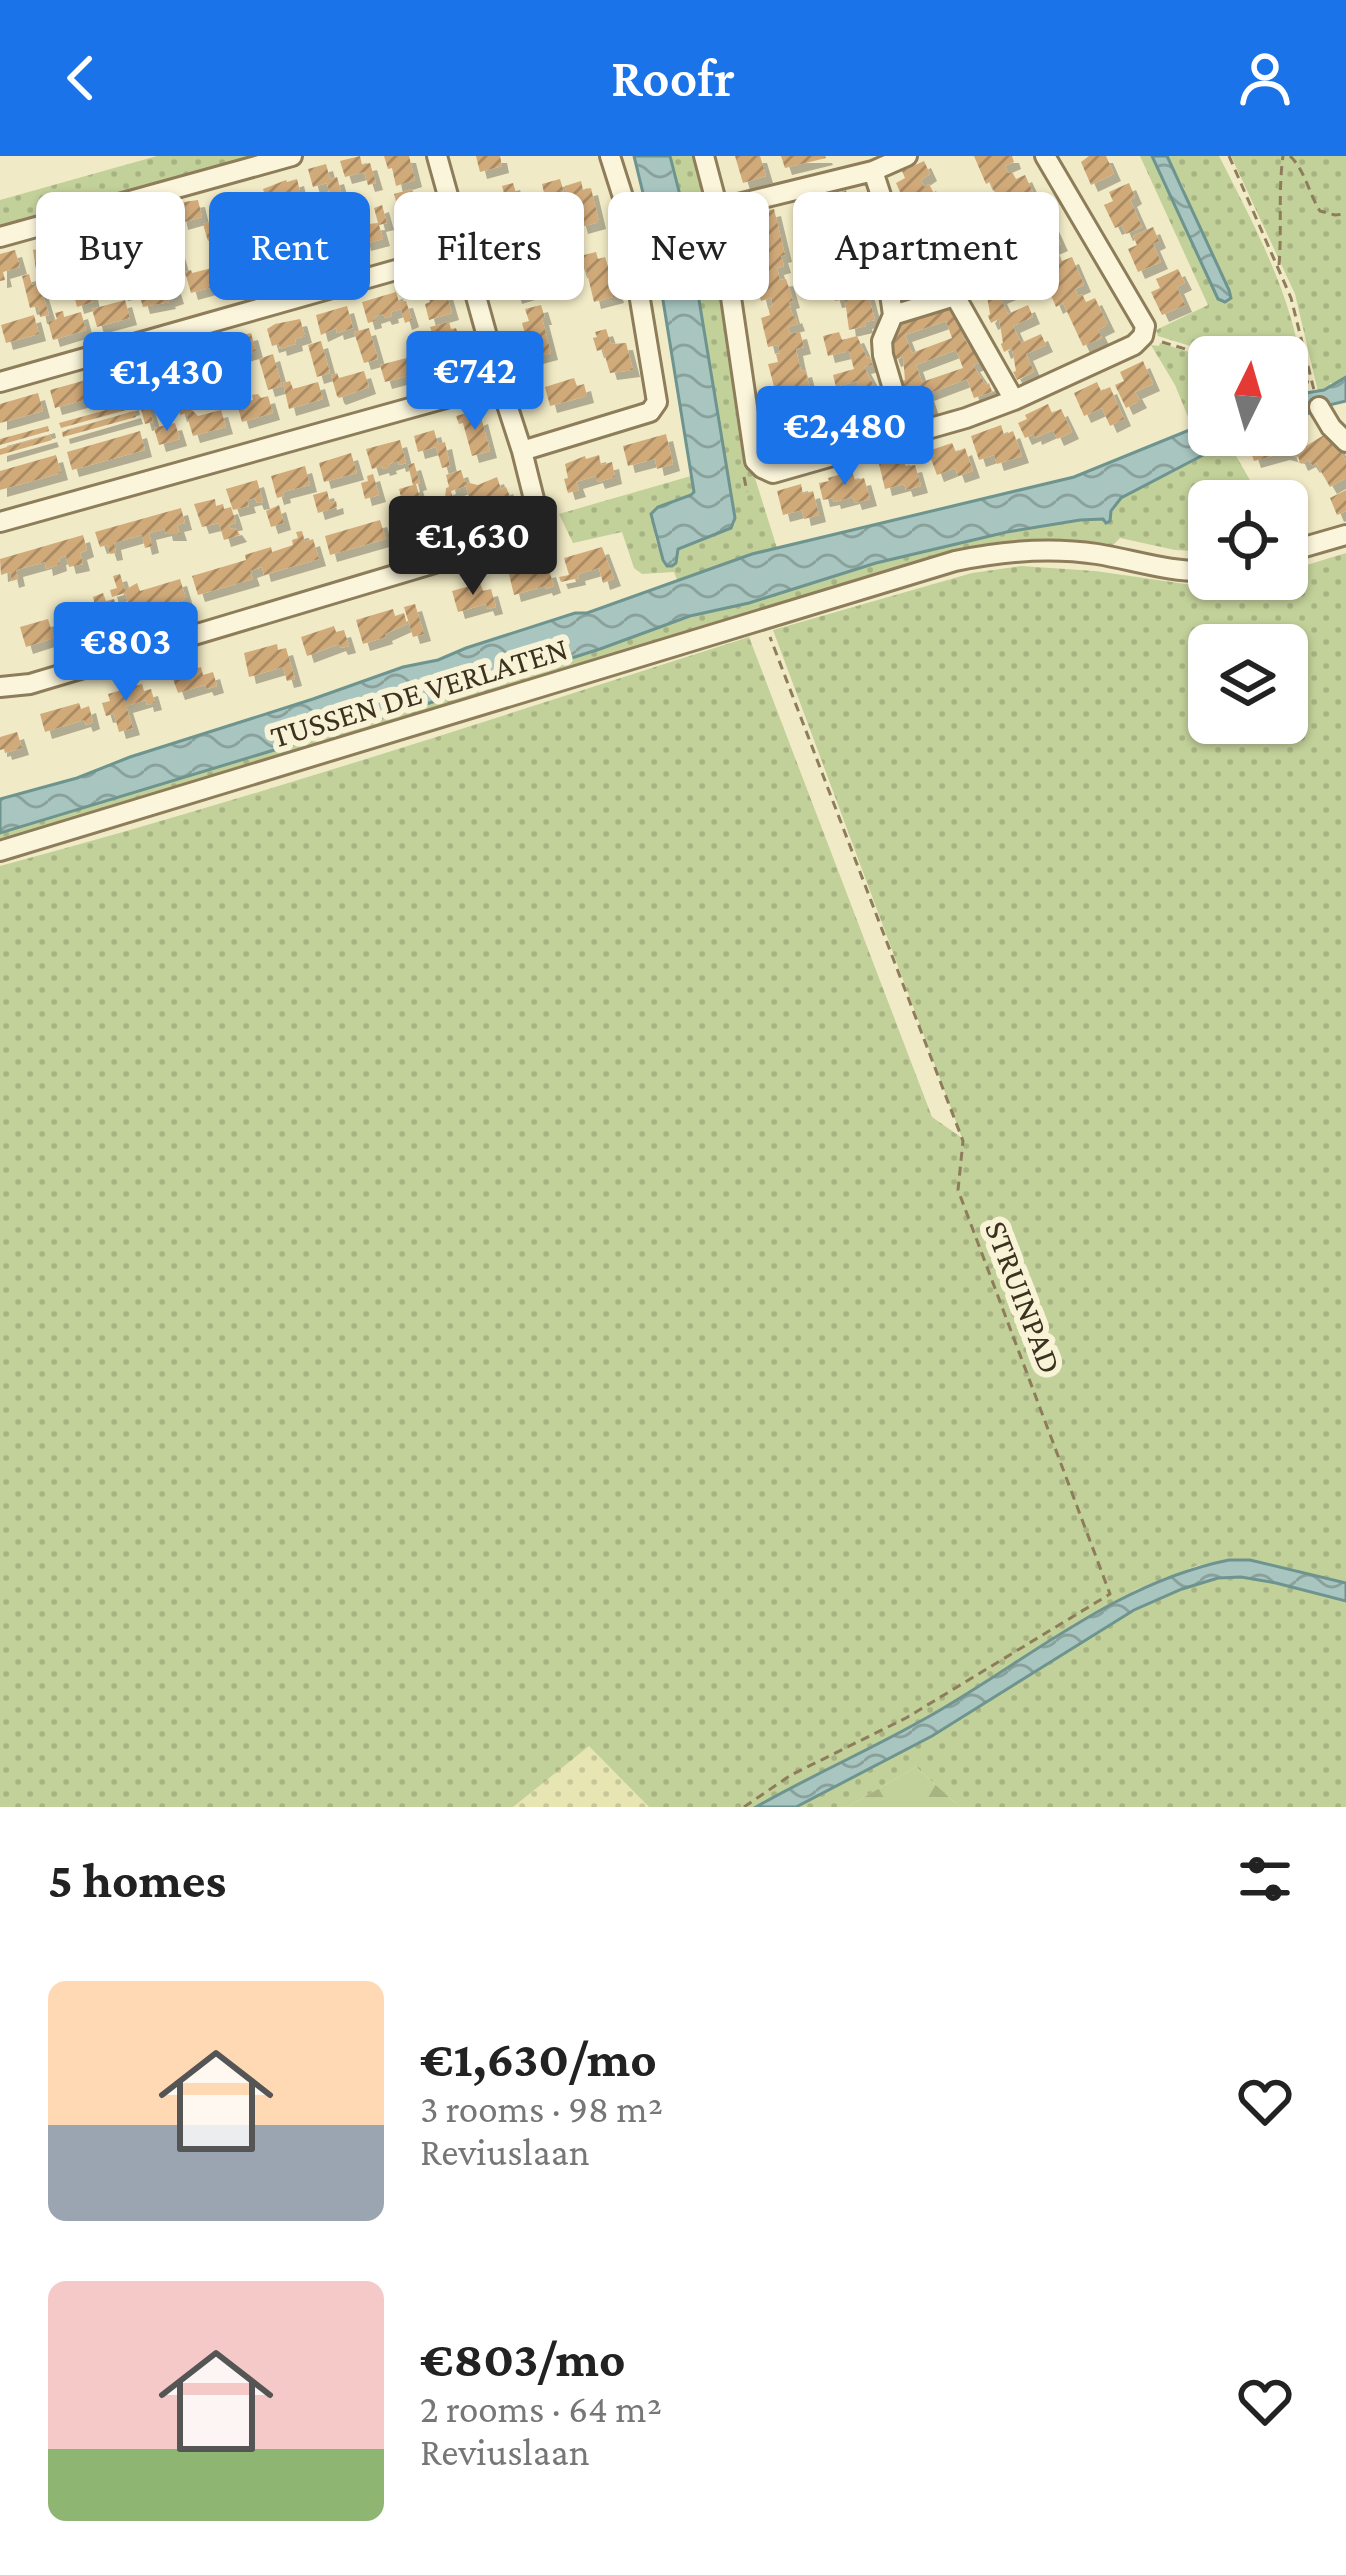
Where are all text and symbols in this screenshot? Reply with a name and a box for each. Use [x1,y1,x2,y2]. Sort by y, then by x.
icon: back [48,45,114,111]
icon: person [1232,45,1298,111]
text: Roofr [611,48,735,108]
chip: Buy [36,192,185,300]
chip: Rent [209,192,370,300]
chip: Filters [394,192,584,300]
chip: New [608,192,769,300]
chip: Apartment [793,192,1059,300]
pin: €742 [404,331,546,433]
pin: €1,430 [69,332,265,434]
north arrow [1188,336,1308,456]
map controls [1188,336,1308,744]
text: €742 [433,348,517,391]
text: €1,430 [110,349,224,392]
pin: €2,480 [747,386,943,488]
text: €2,480 [783,403,907,446]
button: locate [1188,480,1308,600]
pin: €1,630 [375,496,571,598]
text: €1,630 [416,513,530,556]
pin: €803 [55,602,197,704]
text: €803 [81,619,171,662]
button: layers [1188,624,1308,744]
street label: TUSSEN DE VERLATEN [266,629,572,755]
street label: STRUINPAD [978,1216,1070,1378]
icon: filters [1232,1846,1298,1912]
text: 5 homes [48,1851,226,1908]
icon: home [144,2029,288,2173]
text: €1,630/mo [420,2030,657,2087]
icon: heart [1232,2068,1298,2134]
text: 3 rooms · 98 m² [420,2087,663,2130]
text: Reviuslaan [420,2130,590,2173]
icon: home [144,2329,288,2473]
text: €803/mo [420,2330,626,2387]
icon: heart [1232,2368,1298,2434]
text: 2 rooms · 64 m² [420,2387,662,2430]
text: Reviuslaan [420,2430,590,2473]

